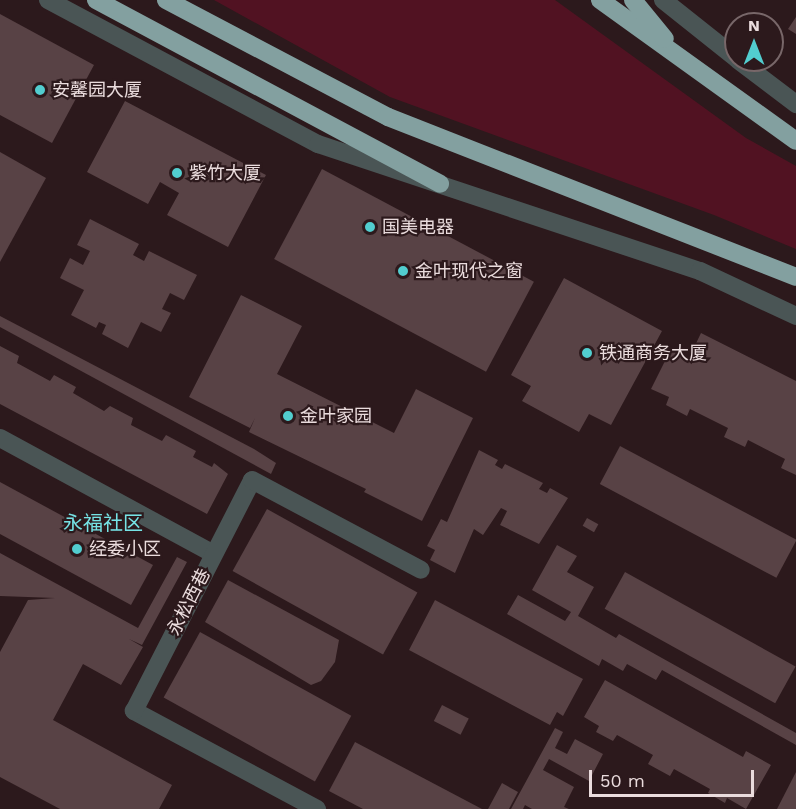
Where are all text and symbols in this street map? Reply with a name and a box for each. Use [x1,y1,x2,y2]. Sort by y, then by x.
north arrow [724,12,784,72]
text: N [748,16,760,35]
place label: 安馨园大厦 [52,79,142,101]
marker: 安馨园大厦 [33,83,47,97]
place label: 紫竹大厦 [189,162,261,184]
marker: 紫竹大厦 [170,166,184,180]
place label: 国美电器 [382,216,454,238]
marker: 国美电器 [363,220,377,234]
place label: 金叶现代之窗 [415,260,523,282]
marker: 金叶现代之窗 [396,264,410,278]
place label: 铁通商务大厦 [599,342,707,364]
marker: 铁通商务大厦 [580,346,594,360]
place label: 金叶家园 [300,405,372,427]
marker: 金叶家园 [281,409,295,423]
district label: 永福社区 [63,511,143,535]
place label: 经委小区 [89,538,161,560]
marker: 经委小区 [70,542,84,556]
street label: 永松西巷 [163,565,215,639]
scale bar [592,758,757,796]
text: 50 m [600,770,645,791]

